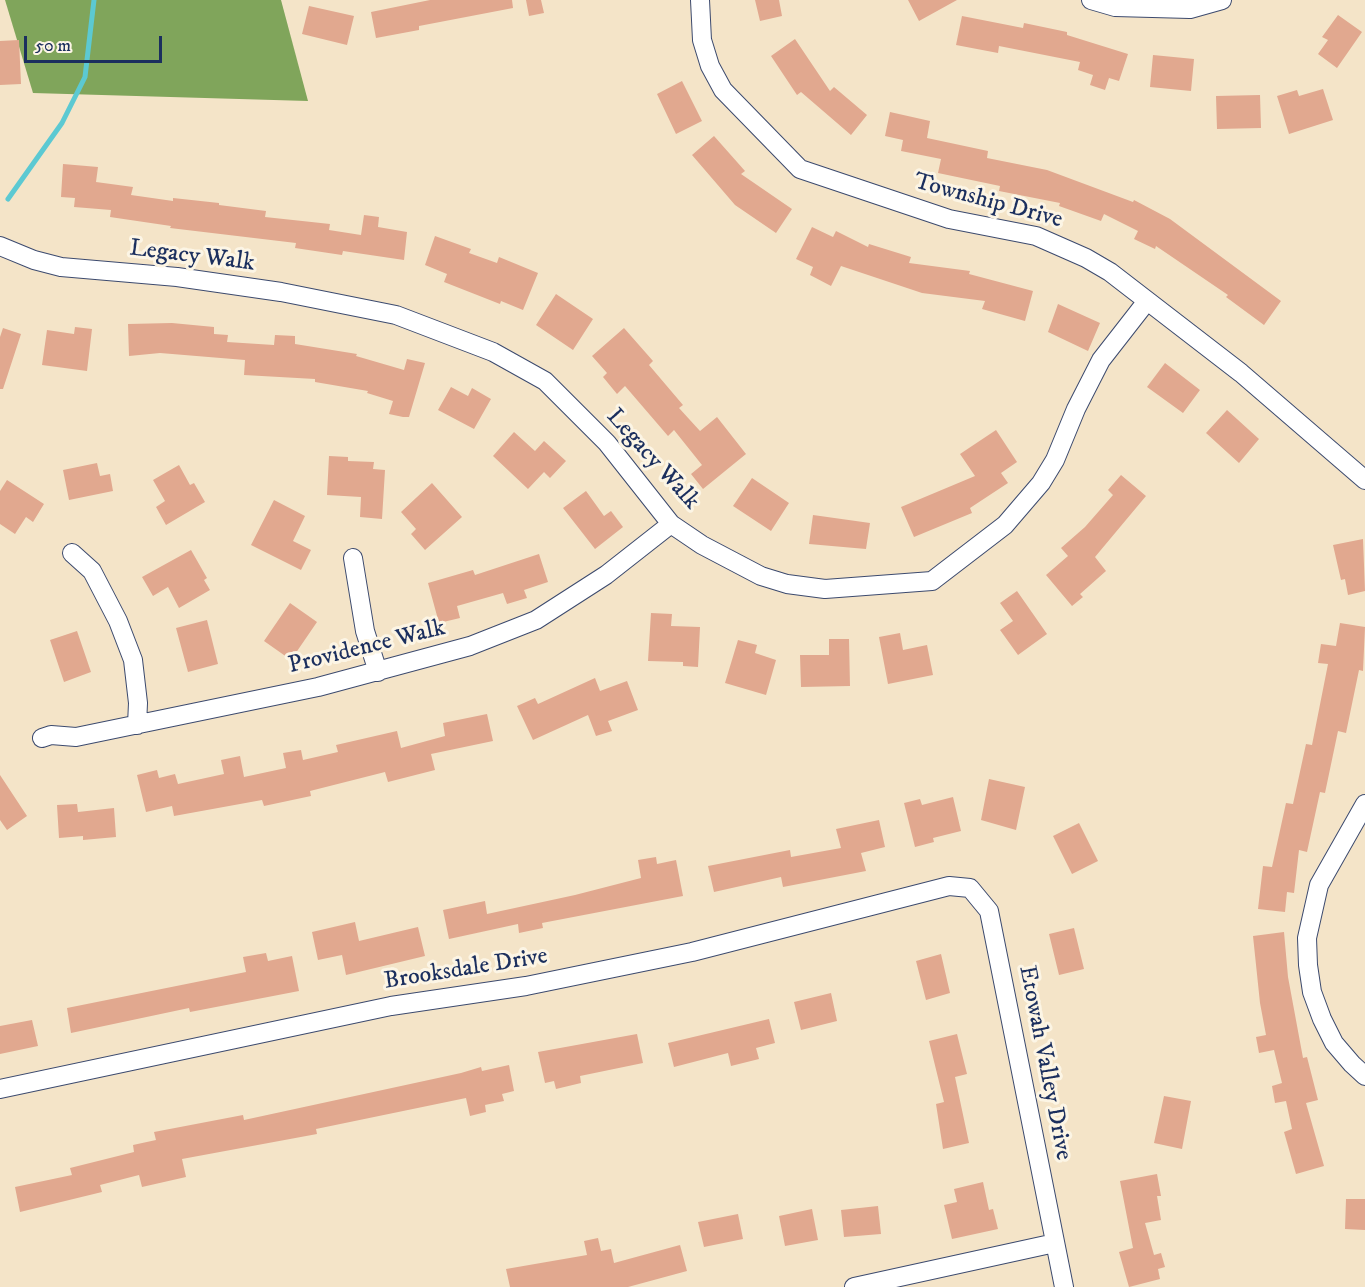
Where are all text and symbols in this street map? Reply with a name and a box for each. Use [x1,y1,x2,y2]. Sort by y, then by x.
scale bar [27,24,165,62]
text: 50 m [35,35,71,57]
street label: Township Drive [911,168,1065,236]
street label: Legacy Walk [128,235,256,279]
street label: Legacy Walk [599,404,705,516]
street label: Providence Walk [285,615,449,681]
street label: Brooksdale Drive [382,943,550,997]
street label: Etowah Valley Drive [1011,963,1077,1163]

